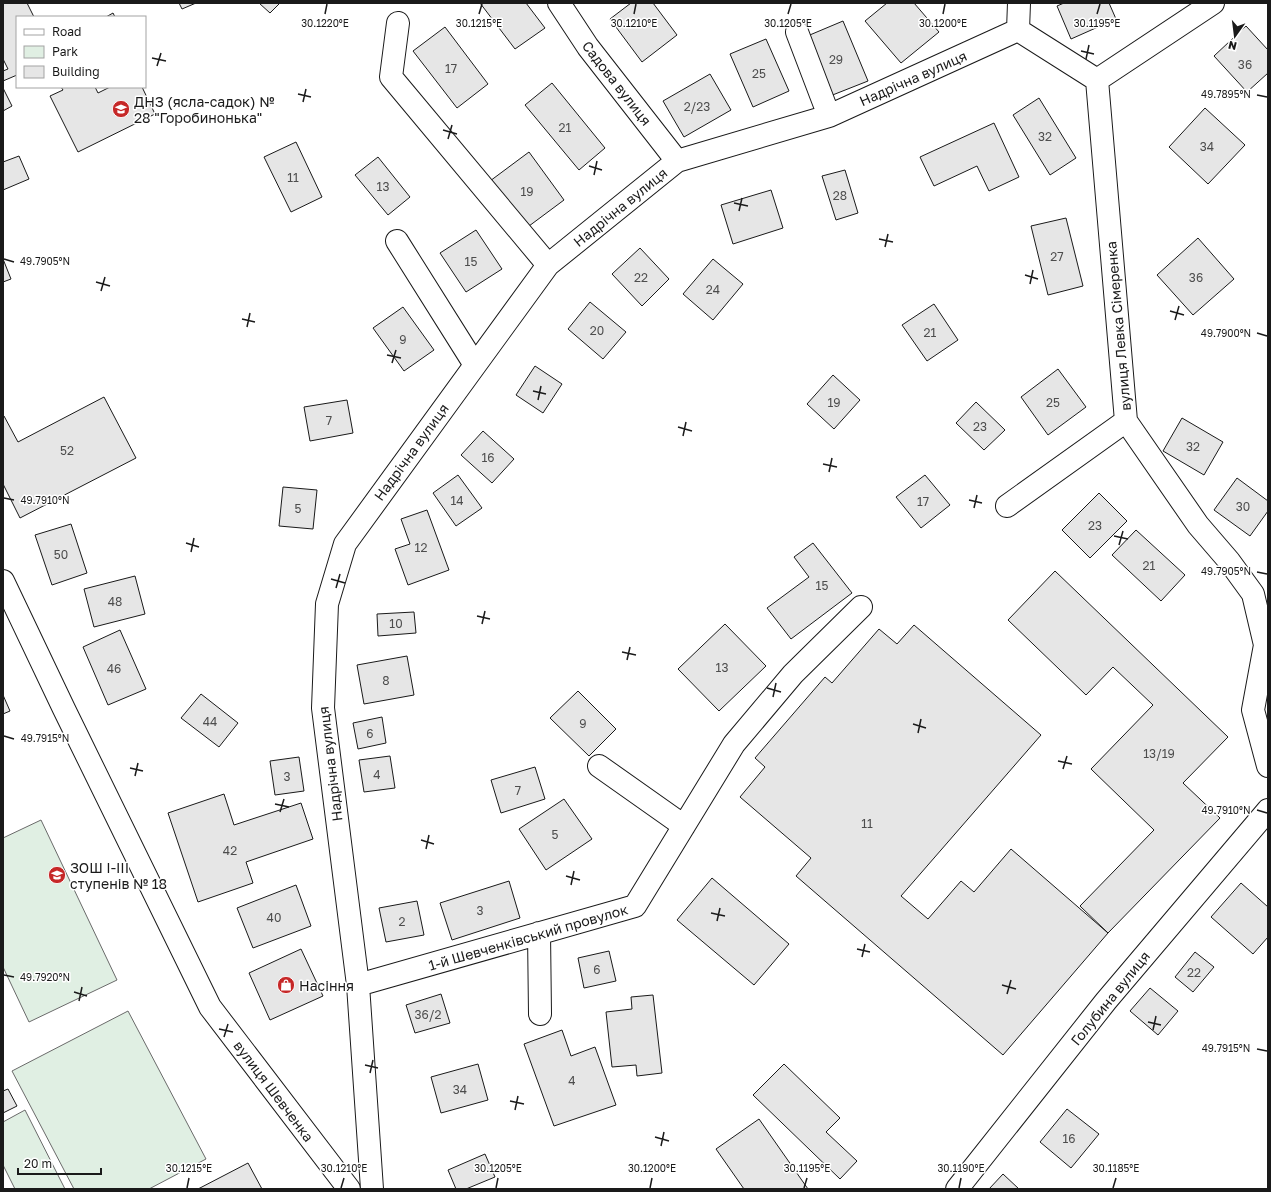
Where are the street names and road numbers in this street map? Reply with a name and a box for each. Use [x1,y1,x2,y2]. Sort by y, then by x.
street label: Садова вулиця [579,37,655,129]
street label: Надрічна вулиця [857,47,969,109]
street label: Надрічна вулиця [570,164,670,250]
street label: вулиця Левка Сімеренка [1102,241,1134,411]
street label: Надрічна вулиця [370,400,452,504]
street label: Надрічна вулиця [315,705,345,823]
street label: 1-й Шевченківський провулок [426,900,630,974]
street label: Голубина вулиця [1067,948,1153,1048]
street label: вулиця Шевченка [230,1037,318,1145]

